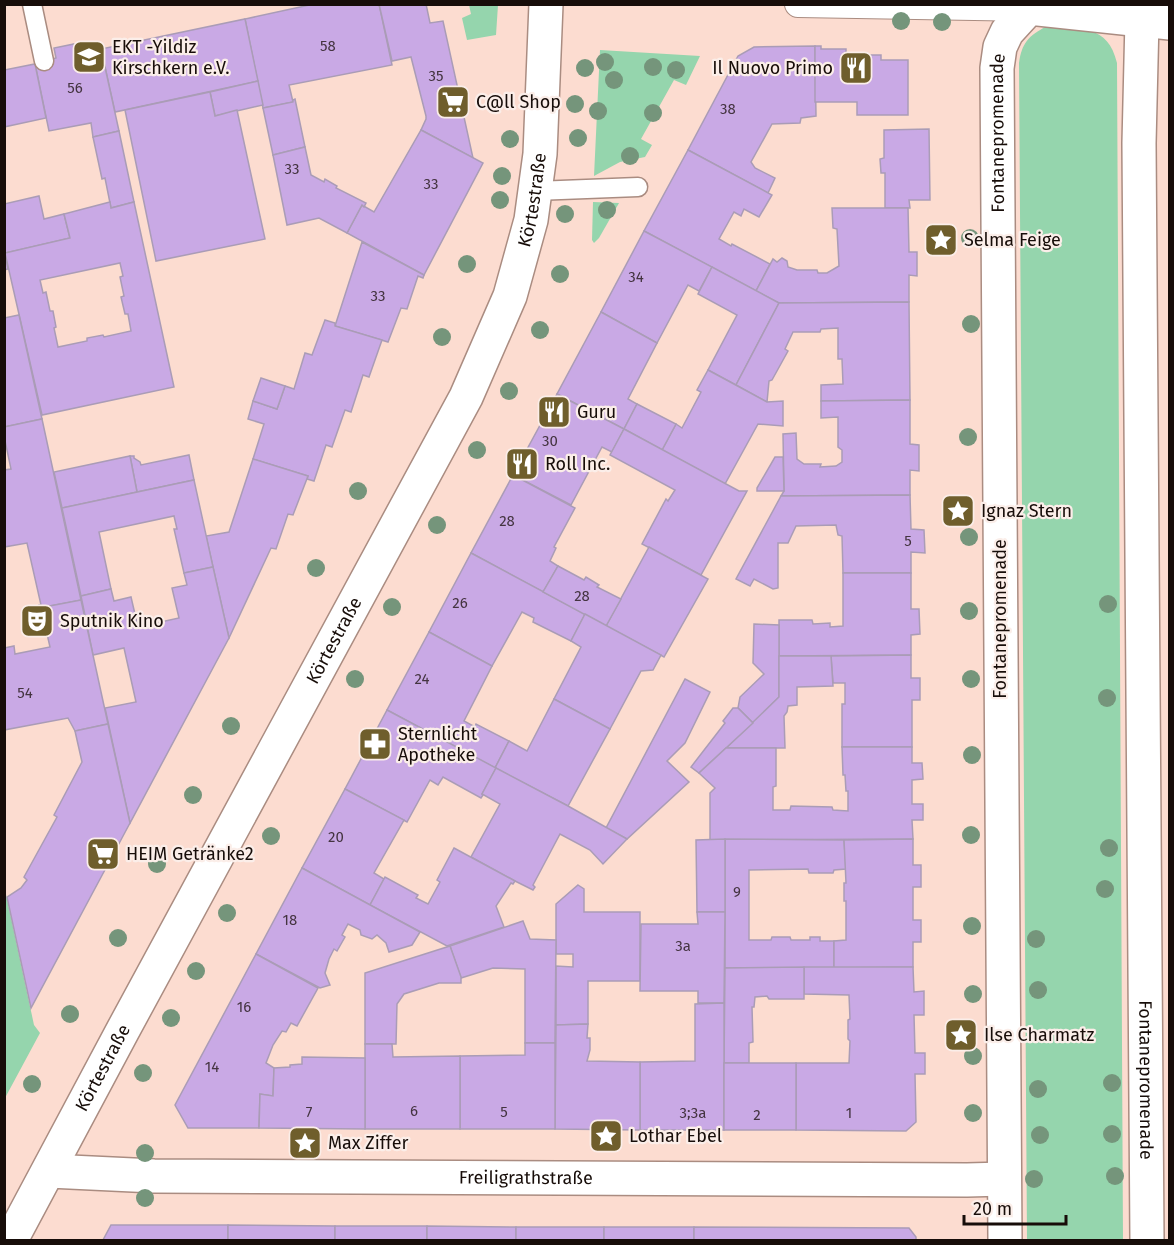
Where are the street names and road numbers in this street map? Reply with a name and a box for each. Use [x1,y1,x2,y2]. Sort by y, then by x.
street label: Fontanepromenade [986,52,1010,213]
street label: Körtestraße [513,151,551,250]
street label: Fontanepromenade [989,539,1011,699]
street label: Körtestraße [302,593,366,688]
street label: Fontanepromenade [1134,1000,1157,1160]
street label: Körtestraße [71,1021,135,1115]
street label: Freiligrathstraße [459,1167,593,1189]

